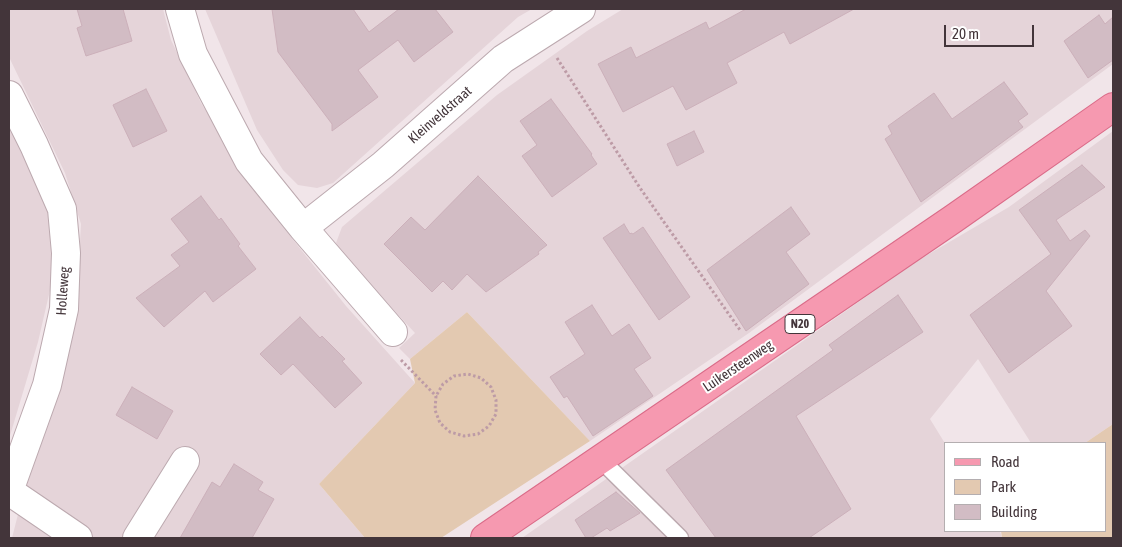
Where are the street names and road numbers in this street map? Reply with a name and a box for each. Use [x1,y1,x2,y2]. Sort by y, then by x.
street label: Kleinveldstraat [405,83,475,147]
street label: Holleweg [53,266,73,316]
road number: N20 [785,314,815,334]
street label: Luikersteenweg [700,336,776,396]

